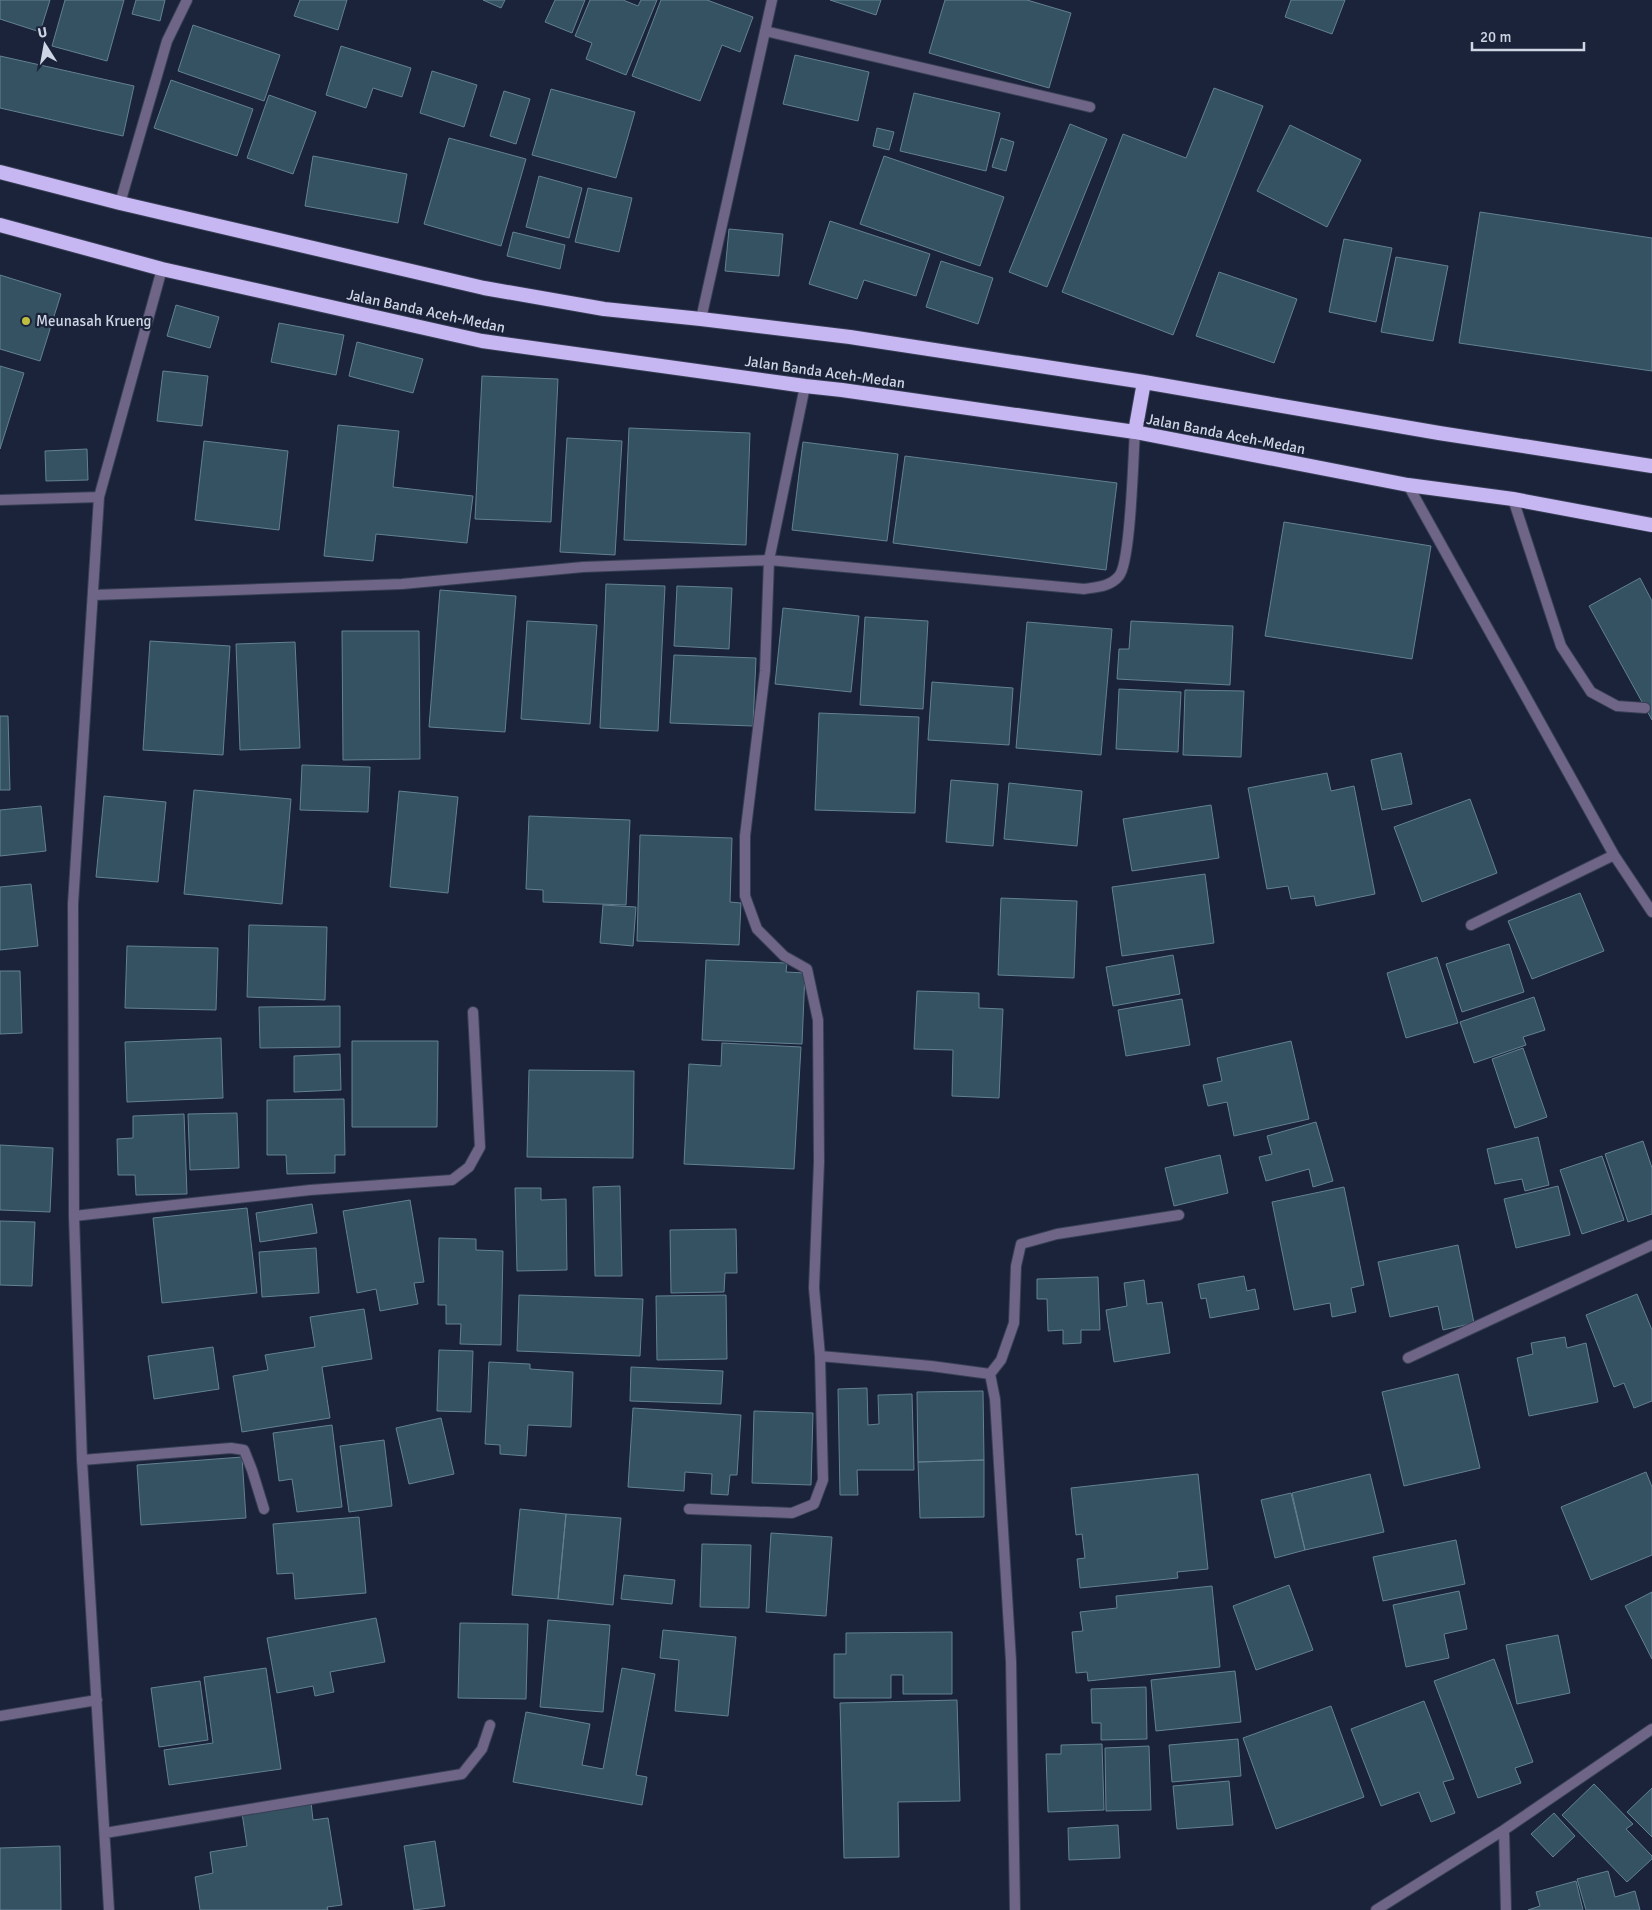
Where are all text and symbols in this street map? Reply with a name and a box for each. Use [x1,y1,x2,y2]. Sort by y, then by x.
north arrow [20,20,70,70]
scale bar [1472,20,1584,52]
text: U [36,23,49,42]
text: 20 m [1480,28,1511,46]
street label: Jalan Banda Aceh-Medan [345,285,507,337]
place label: Meunasah Krueng [36,312,152,330]
marker: Meunasah Krueng [20,315,32,327]
street label: Jalan Banda Aceh-Medan [744,352,906,392]
street label: Jalan Banda Aceh-Medan [1145,410,1307,458]

